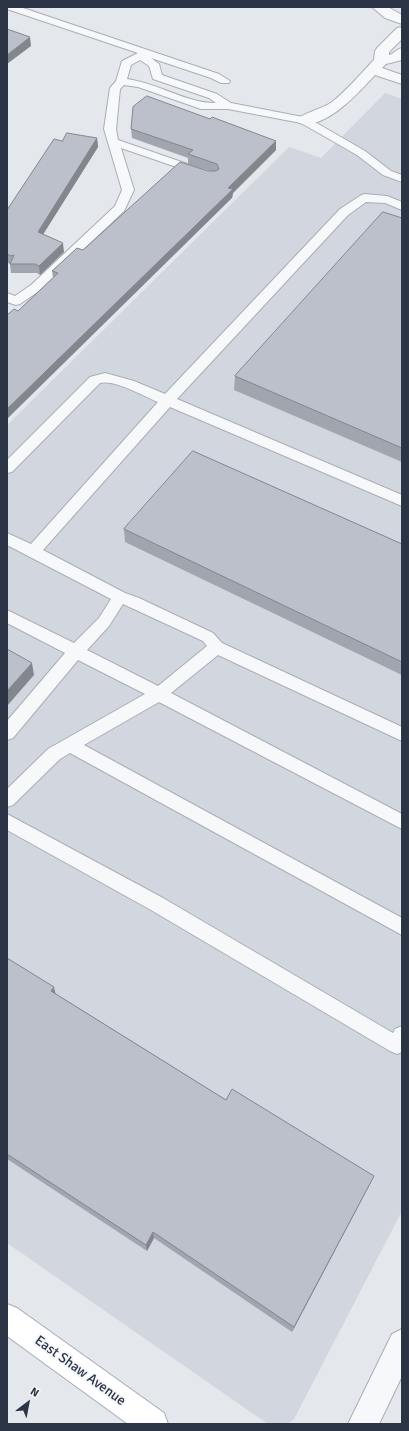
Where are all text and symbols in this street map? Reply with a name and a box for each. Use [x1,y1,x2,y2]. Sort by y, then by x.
street label: East Shaw Avenue [31,1332,129,1410]
north arrow [8,1383,48,1423]
text: N [28,1385,41,1400]

